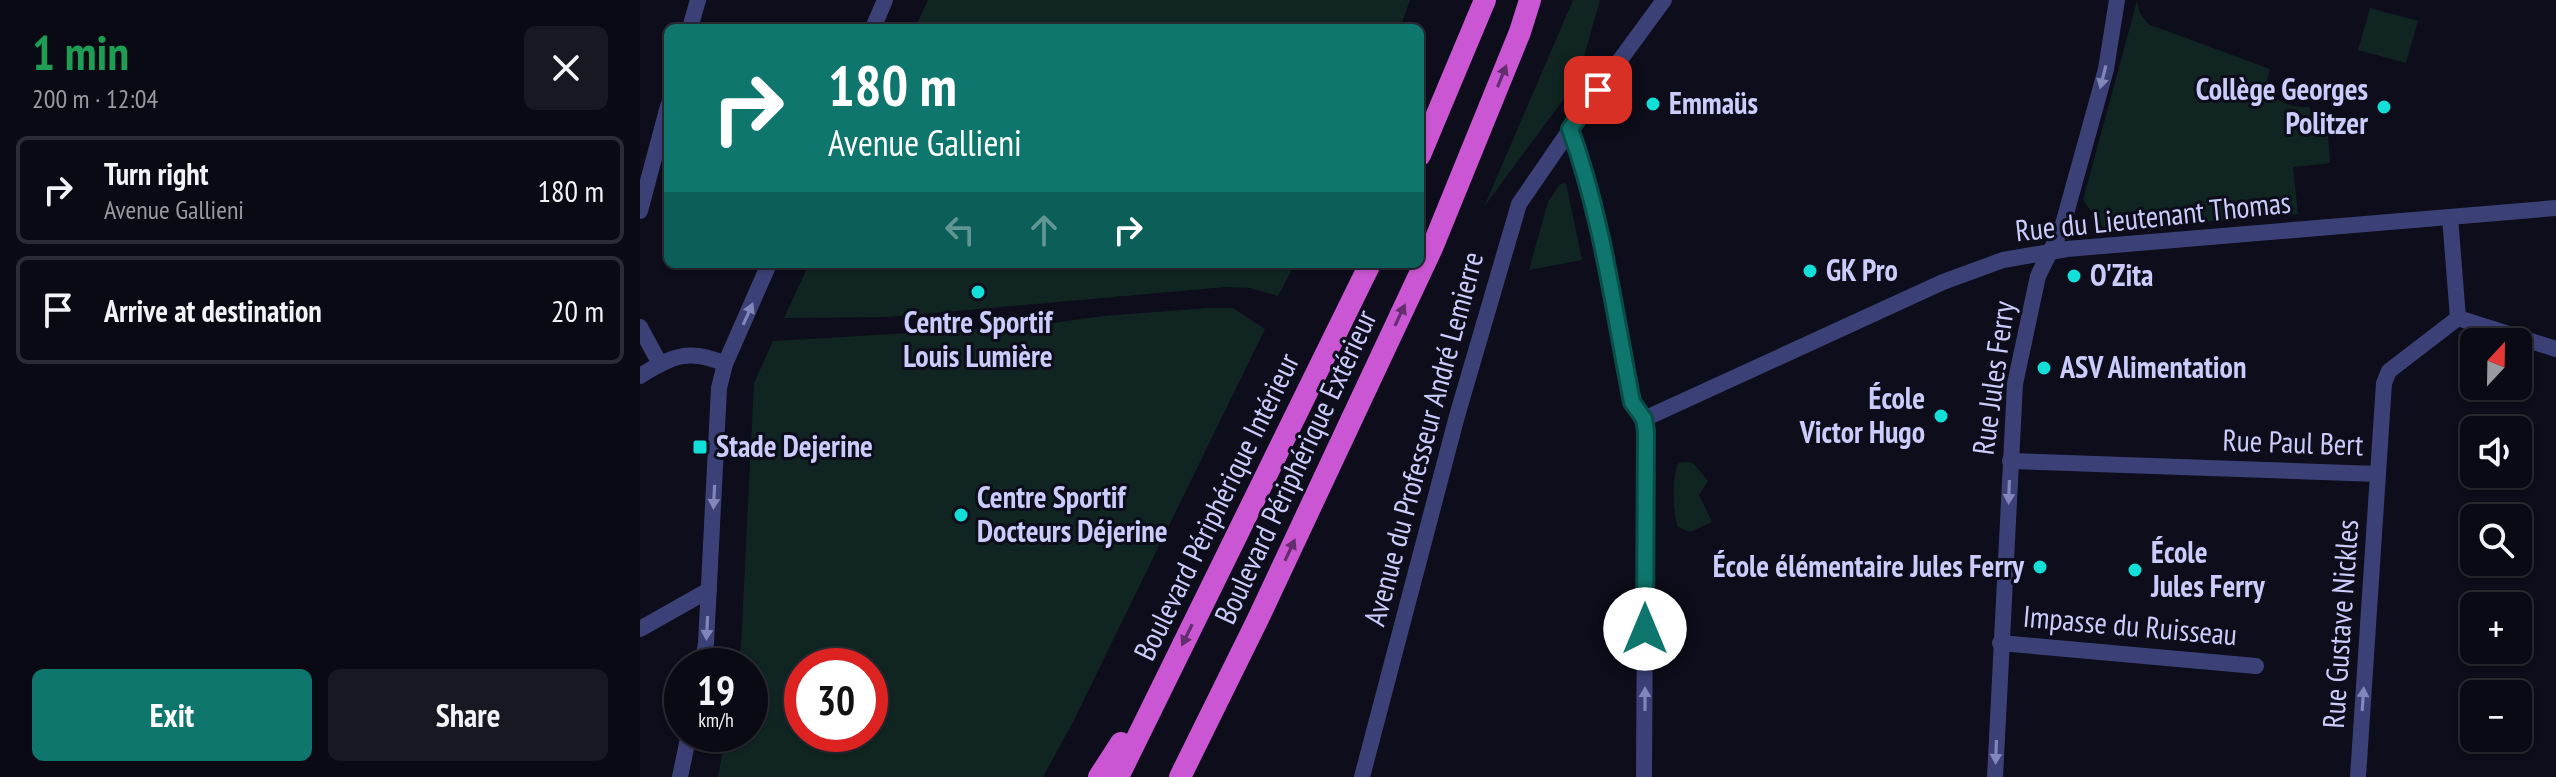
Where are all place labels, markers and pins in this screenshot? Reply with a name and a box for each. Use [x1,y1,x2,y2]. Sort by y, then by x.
pin [1564,56,1632,124]
place label: Collège Georges Politzer [2196,69,2368,142]
place label: Emmaüs [1669,83,1758,122]
marker: Emmaüs [1644,95,1662,113]
marker: Collège Georges Politzer [2375,98,2393,116]
place label: GK Pro [1826,250,1898,289]
place label: O'Zita [2090,255,2153,294]
marker: GK Pro [1801,262,1819,280]
marker: O'Zita [2065,267,2083,285]
marker: Centre Sportif Louis Lumière [969,283,987,301]
place label: Centre Sportif Louis Lumière [903,302,1054,375]
place label: ASV Alimentation [2059,347,2246,386]
marker: ASV Alimentation [2035,359,2053,377]
place label: École Victor Hugo [1799,378,1925,451]
marker: École Victor Hugo [1932,407,1950,425]
place label: Stade Dejerine [716,426,873,465]
marker: Stade Dejerine [691,438,709,456]
place label: Centre Sportif Docteurs Déjerine [977,477,1168,550]
marker: Centre Sportif Docteurs Déjerine [952,506,970,524]
place label: École Jules Ferry [2150,532,2266,605]
place label: École élémentaire Jules Ferry [1713,546,2025,585]
marker: École élémentaire Jules Ferry [2031,558,2049,576]
marker: École Jules Ferry [2126,561,2144,579]

